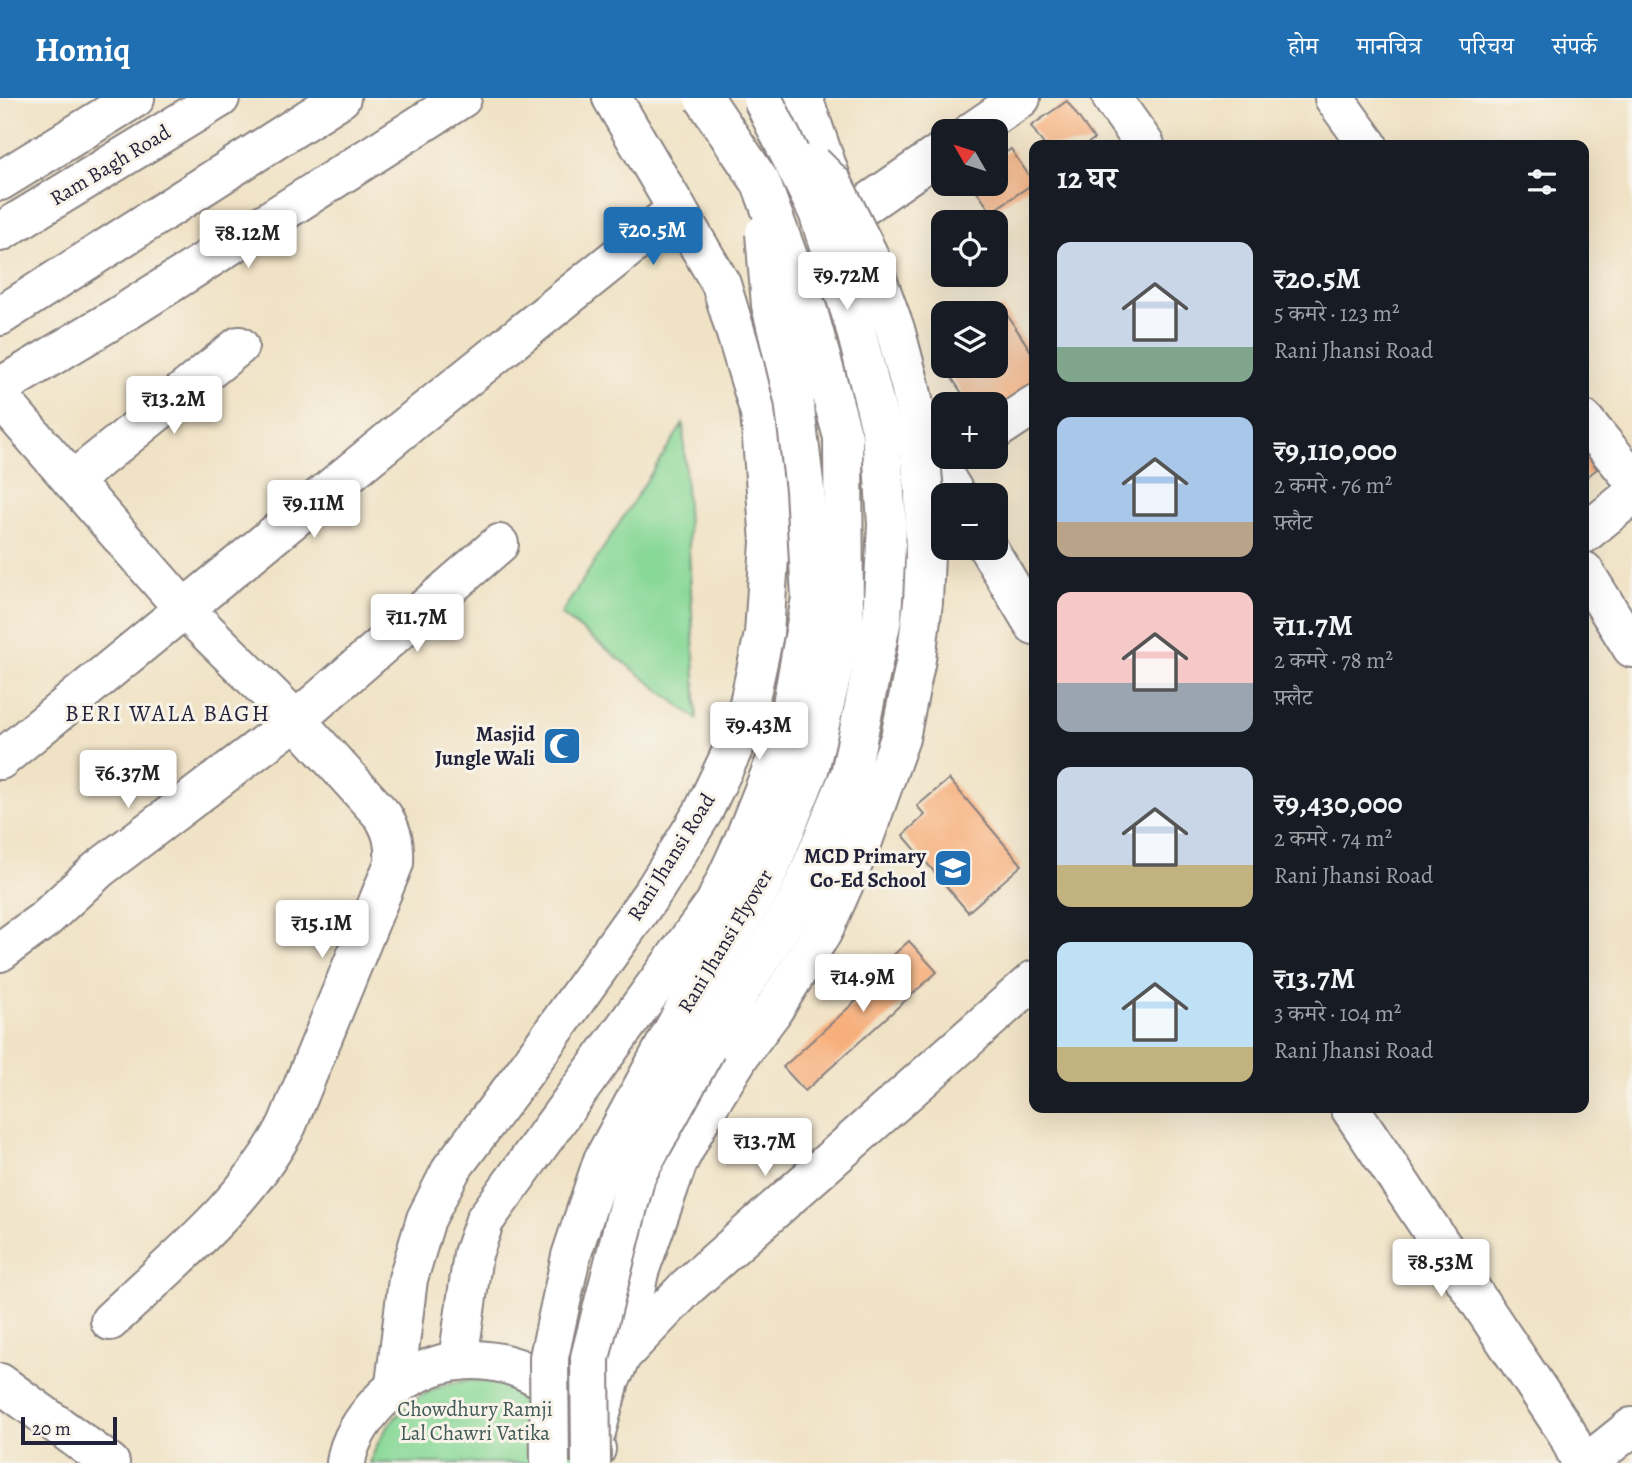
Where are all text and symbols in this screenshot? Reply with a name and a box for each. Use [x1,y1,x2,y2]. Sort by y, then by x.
text: Homiq [35,27,130,72]
text: होम [1288,30,1318,62]
text: मानचित्र [1356,30,1422,62]
text: परिचय [1460,30,1514,62]
text: संपर्क [1552,30,1597,62]
street label: Ram Bagh Road [45,118,176,212]
north arrow [931,119,1008,196]
map controls [931,119,1008,560]
text: 12 घर [1057,158,1117,198]
icon: filters [1523,163,1561,201]
pin: ₹20.5M [596,208,710,267]
button: locate [931,210,1008,287]
pin: ₹8.12M [191,211,305,270]
text: ₹20.5M [620,214,686,245]
text: ₹8.12M [216,217,280,248]
pin: ₹9.72M [790,252,904,312]
text: ₹20.5M [1274,258,1361,298]
text: ₹9.72M [814,259,880,290]
icon: home [1113,270,1197,354]
text: 5 कमरे · 123 m² [1274,298,1399,329]
button: layers [931,301,1008,378]
text: Rani Jhansi Road [1274,335,1433,366]
pin: ₹13.2M [117,376,231,436]
text: ₹13.2M [142,383,206,414]
button: + [931,392,1008,469]
text: ₹9,110,000 [1274,430,1397,470]
icon: home [1113,445,1197,529]
text: 2 कमरे · 76 m² [1274,470,1392,501]
pin: ₹9.11M [257,480,371,540]
button: − [931,483,1008,560]
text: ₹9.11M [283,487,345,518]
text: फ़्लैट [1274,507,1312,538]
pin: ₹11.7M [360,594,474,654]
text: ₹11.7M [387,601,447,632]
text: ₹11.7M [1274,605,1353,645]
icon: home [1113,620,1197,704]
text: 2 कमरे · 78 m² [1274,645,1393,676]
text: फ़्लैट [1274,682,1312,713]
district label: BERI WALA BAGH [65,698,271,729]
pin: ₹9.43M [702,702,816,762]
text: ₹9.43M [726,709,792,740]
place label: Masjid Jungle Wali [435,720,536,772]
mosque icon: Masjid Jungle Wali [541,725,583,767]
pin: ₹6.37M [71,750,185,810]
text: ₹6.37M [96,757,160,788]
text: ₹9,430,000 [1274,783,1403,823]
street label: Rani Jhansi Road [621,787,722,926]
icon: home [1113,795,1197,879]
text: 2 कमरे · 74 m² [1274,823,1392,854]
place label: MCD Primary Co-Ed School [804,842,927,894]
school or university icon: MCD Primary Co-Ed School [932,847,974,889]
text: Rani Jhansi Road [1274,860,1433,891]
street label: Rani Jhansi Flyover [671,864,779,1018]
pin: ₹15.1M [265,900,379,960]
text: ₹15.1M [292,907,352,938]
pin: ₹14.9M [806,954,920,1014]
text: ₹13.7M [1274,958,1355,998]
text: ₹14.9M [831,961,895,992]
icon: home [1113,970,1197,1054]
text: 3 कमरे · 104 m² [1274,998,1401,1029]
text: Rani Jhansi Road [1274,1035,1433,1066]
pin: ₹13.7M [708,1118,822,1178]
text: ₹13.7M [734,1125,796,1156]
pin: ₹8.53M [1384,1240,1498,1299]
text: ₹8.53M [1408,1246,1474,1277]
park label: Chowdhury Ramji Lal Chawri Vatika [397,1395,553,1447]
scale bar [21,1414,117,1446]
text: 20 m [32,1416,71,1442]

